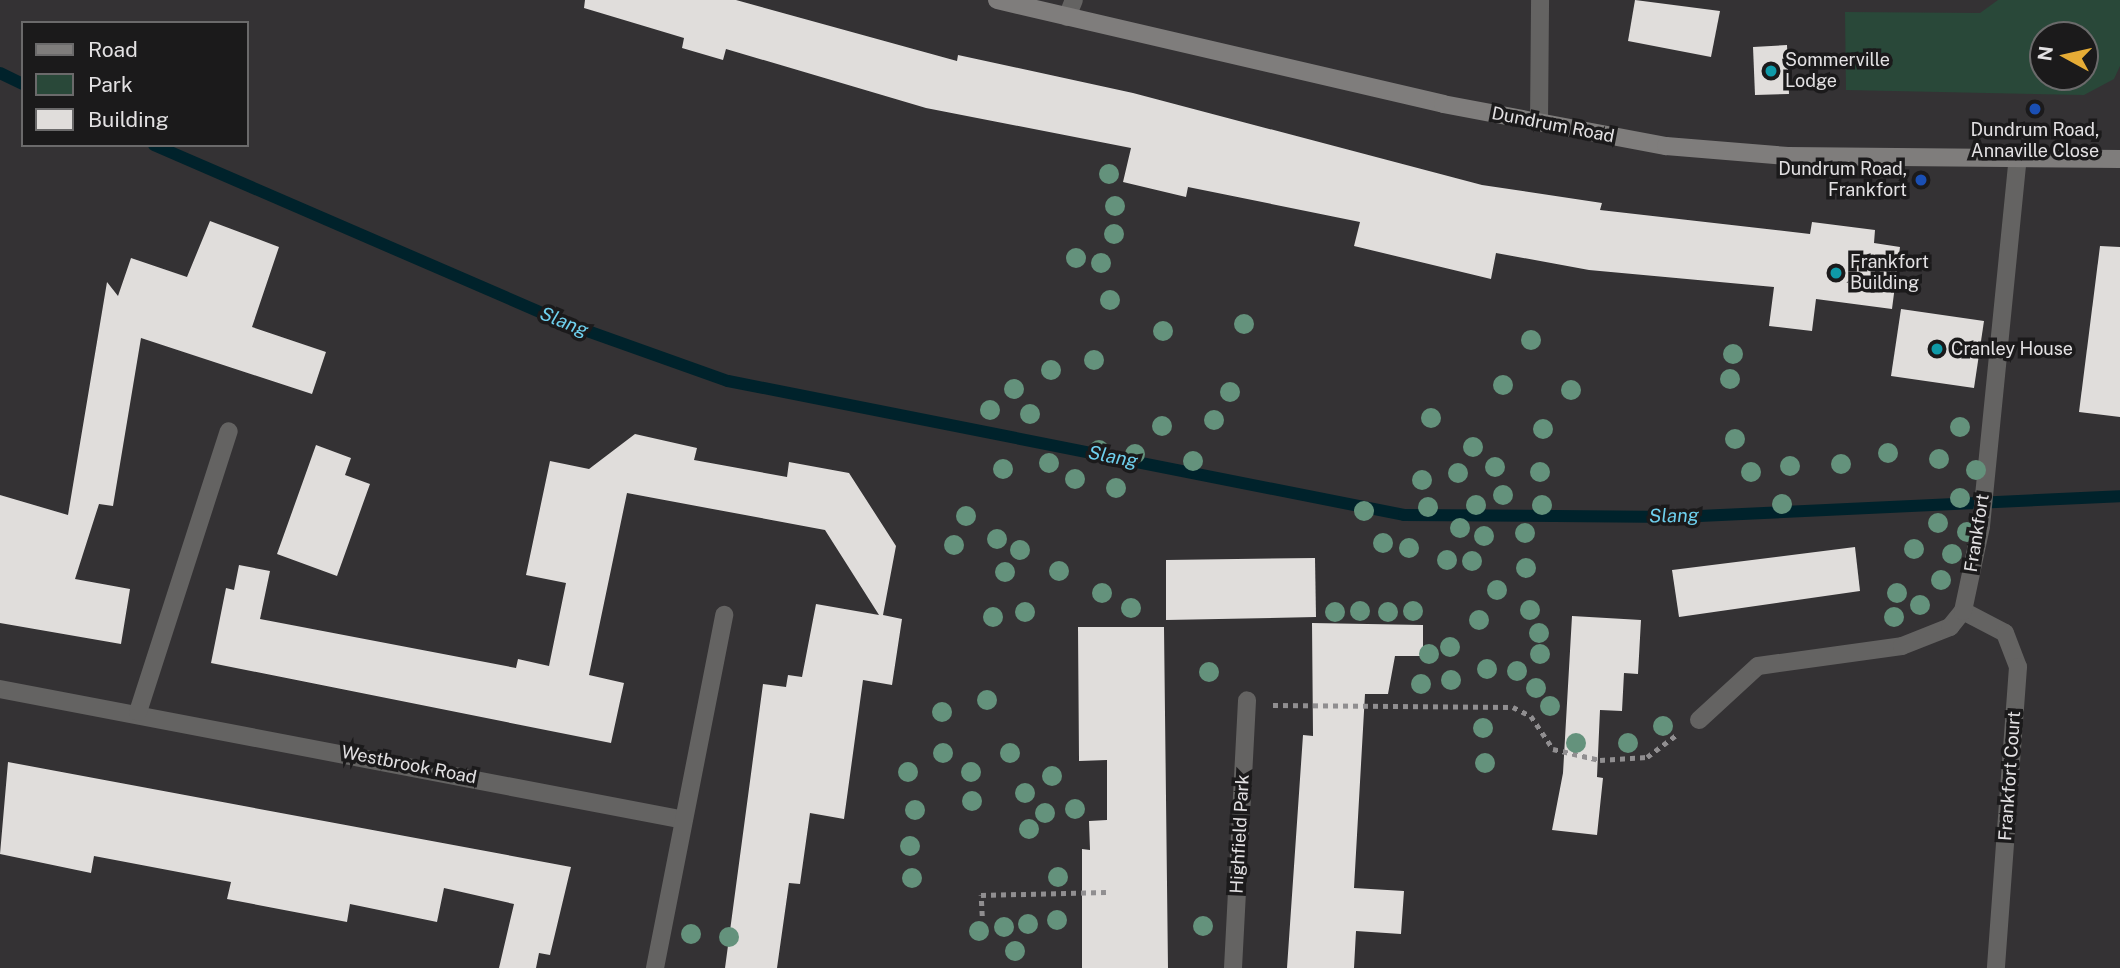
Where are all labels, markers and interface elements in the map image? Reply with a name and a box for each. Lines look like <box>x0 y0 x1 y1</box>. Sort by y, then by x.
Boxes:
legend <box>21 21 248 147</box>
north arrow <box>2029 21 2099 91</box>
text: Road <box>88 37 138 62</box>
text: N <box>2033 44 2057 62</box>
place label: Sommerville Lodge <box>1785 50 1890 92</box>
marker: Sommerville Lodge <box>1763 63 1779 79</box>
text: Park <box>88 72 133 97</box>
marker: Dundrum Road, Annaville Close <box>2027 101 2043 117</box>
street label: Dundrum Road <box>1490 103 1616 147</box>
text: Building <box>88 107 169 132</box>
place label: Dundrum Road, Annaville Close <box>1971 120 2099 162</box>
place label: Dundrum Road, Frankfort <box>1778 159 1907 202</box>
marker: Dundrum Road, Frankfort <box>1913 172 1929 188</box>
place label: Frankfort Building <box>1850 252 1929 294</box>
marker: Frankfort Building <box>1828 265 1844 281</box>
water label: Slang <box>537 302 591 342</box>
place label: Cranley House <box>1951 338 2073 360</box>
marker: Cranley House <box>1929 341 1945 357</box>
water label: Slang <box>1086 441 1140 473</box>
street label: Frankfort <box>1960 492 1994 574</box>
water label: Slang <box>1649 504 1699 528</box>
street label: Frankfort Court <box>1995 710 2025 842</box>
street label: Westbrook Road <box>339 741 479 789</box>
street label: Highfield Park <box>1226 774 1254 894</box>

